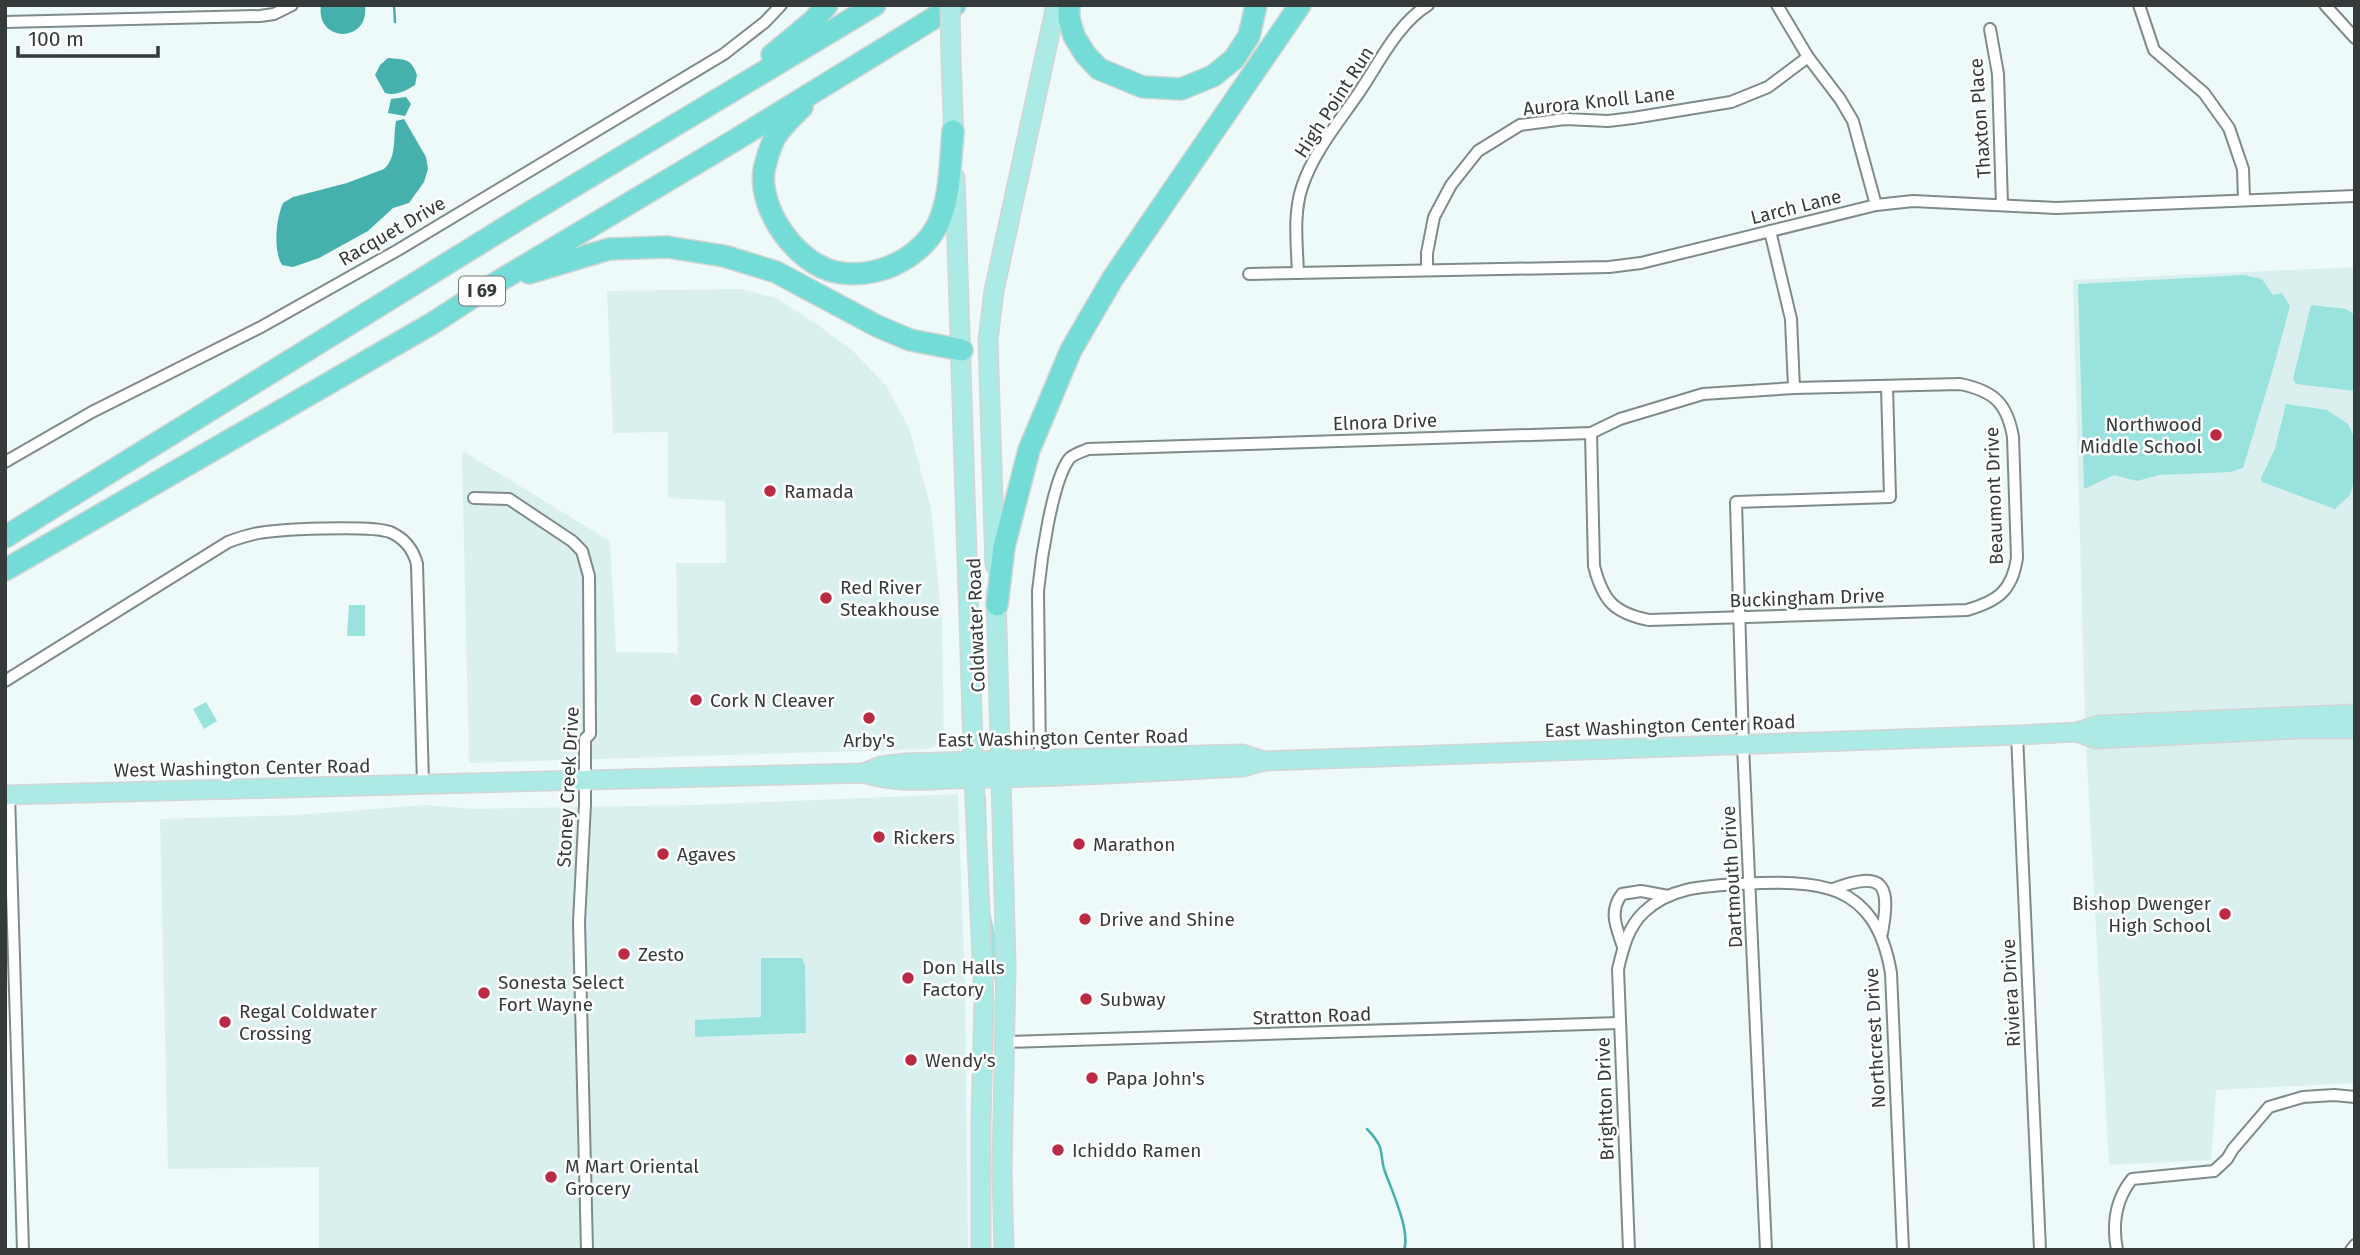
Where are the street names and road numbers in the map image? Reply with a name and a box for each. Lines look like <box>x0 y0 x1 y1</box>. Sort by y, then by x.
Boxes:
street label: High Point Run <box>1290 42 1378 162</box>
street label: Thaxton Place <box>1964 57 1996 179</box>
street label: Aurora Knoll Lane <box>1522 82 1676 120</box>
street label: Larch Lane <box>1748 185 1844 229</box>
street label: Racquet Drive <box>334 191 450 271</box>
road number: I 69 <box>459 276 505 306</box>
street label: Elnora Drive <box>1332 409 1438 435</box>
street label: Beaumont Drive <box>1980 427 2008 565</box>
street label: Coldwater Road <box>962 557 990 693</box>
street label: Buckingham Drive <box>1729 584 1885 612</box>
street label: Stoney Creek Drive <box>552 706 584 868</box>
street label: East Washington Center Road <box>1544 710 1796 742</box>
street label: East Washington Center Road <box>937 724 1189 752</box>
street label: West Washington Center Road <box>113 754 371 782</box>
street label: Dartmouth Drive <box>1717 805 1747 949</box>
street label: Riviera Drive <box>1997 938 2025 1048</box>
street label: Northcrest Drive <box>1860 967 1890 1109</box>
street label: Stratton Road <box>1252 1002 1372 1030</box>
street label: Brighton Drive <box>1591 1037 1619 1161</box>

